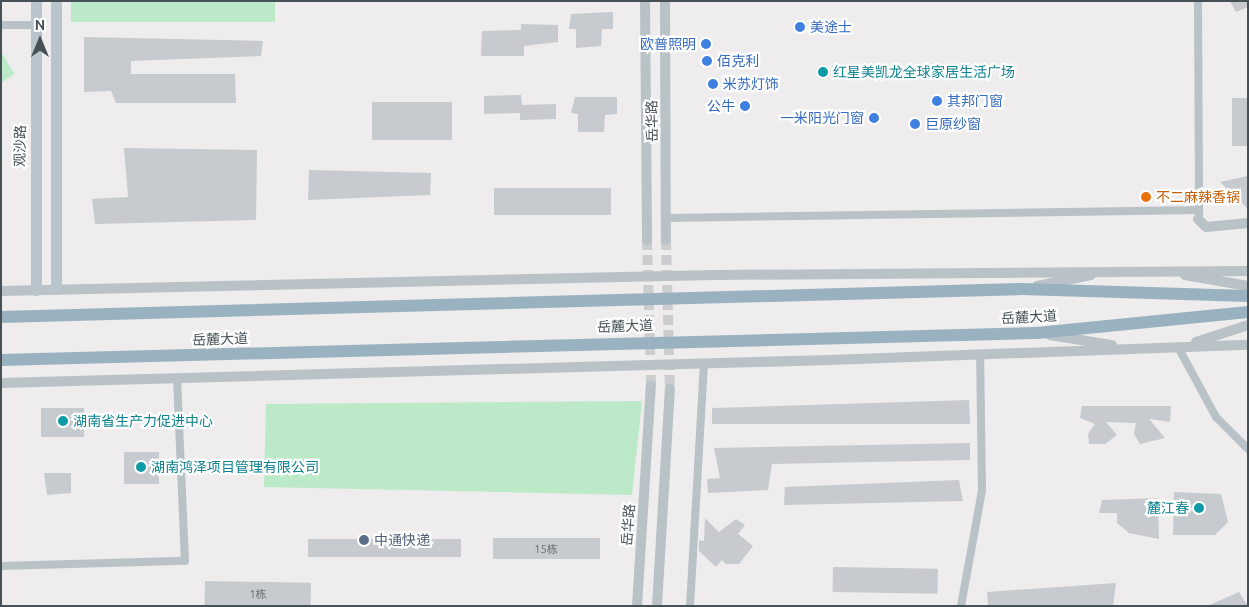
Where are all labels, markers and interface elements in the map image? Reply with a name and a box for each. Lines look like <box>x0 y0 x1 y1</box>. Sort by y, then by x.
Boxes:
north arrow <box>15 15 65 65</box>
text: N <box>35 17 45 33</box>
place label: 美途士 <box>810 19 852 35</box>
marker: 美途士 <box>794 21 806 33</box>
place label: 欧普照明 <box>640 36 696 52</box>
marker: 欧普照明 <box>700 38 712 50</box>
place label: 佰克利 <box>717 53 759 69</box>
marker: 佰克利 <box>701 55 713 67</box>
place label: 红星美凯龙全球家居生活广场 <box>833 64 1015 80</box>
marker: 红星美凯龙全球家居生活广场 <box>817 66 829 78</box>
place label: 米苏灯饰 <box>723 76 779 92</box>
marker: 米苏灯饰 <box>707 78 719 90</box>
place label: 其邦门窗 <box>947 93 1003 109</box>
marker: 其邦门窗 <box>931 95 943 107</box>
place label: 公牛 <box>707 98 735 114</box>
street label: 岳华路 <box>643 100 661 142</box>
marker: 公牛 <box>739 100 751 112</box>
place label: 一米阳光门窗 <box>780 110 864 126</box>
marker: 一米阳光门窗 <box>868 112 880 124</box>
place label: 巨原纱窗 <box>925 116 981 132</box>
marker: 巨原纱窗 <box>909 118 921 130</box>
street label: 观沙路 <box>11 125 29 167</box>
place label: 不二麻辣香锅 <box>1156 189 1240 205</box>
marker: 不二麻辣香锅 <box>1140 191 1152 203</box>
street label: 岳麓大道 <box>1001 307 1057 327</box>
street label: 岳麓大道 <box>597 317 653 335</box>
street label: 岳麓大道 <box>192 330 248 348</box>
place label: 湖南省生产力促进中心 <box>73 413 213 429</box>
marker: 湖南省生产力促进中心 <box>57 415 69 427</box>
place label: 湖南鸿泽项目管理有限公司 <box>151 459 319 475</box>
marker: 湖南鸿泽项目管理有限公司 <box>135 461 147 473</box>
place label: 麓江春 <box>1147 500 1189 516</box>
marker: 麓江春 <box>1193 502 1205 514</box>
street label: 岳华路 <box>618 503 638 547</box>
place label: 中通快递 <box>374 532 430 548</box>
marker: 中通快递 <box>358 534 370 546</box>
house number: 15栋 <box>534 542 558 556</box>
house number: 1栋 <box>249 587 267 601</box>

